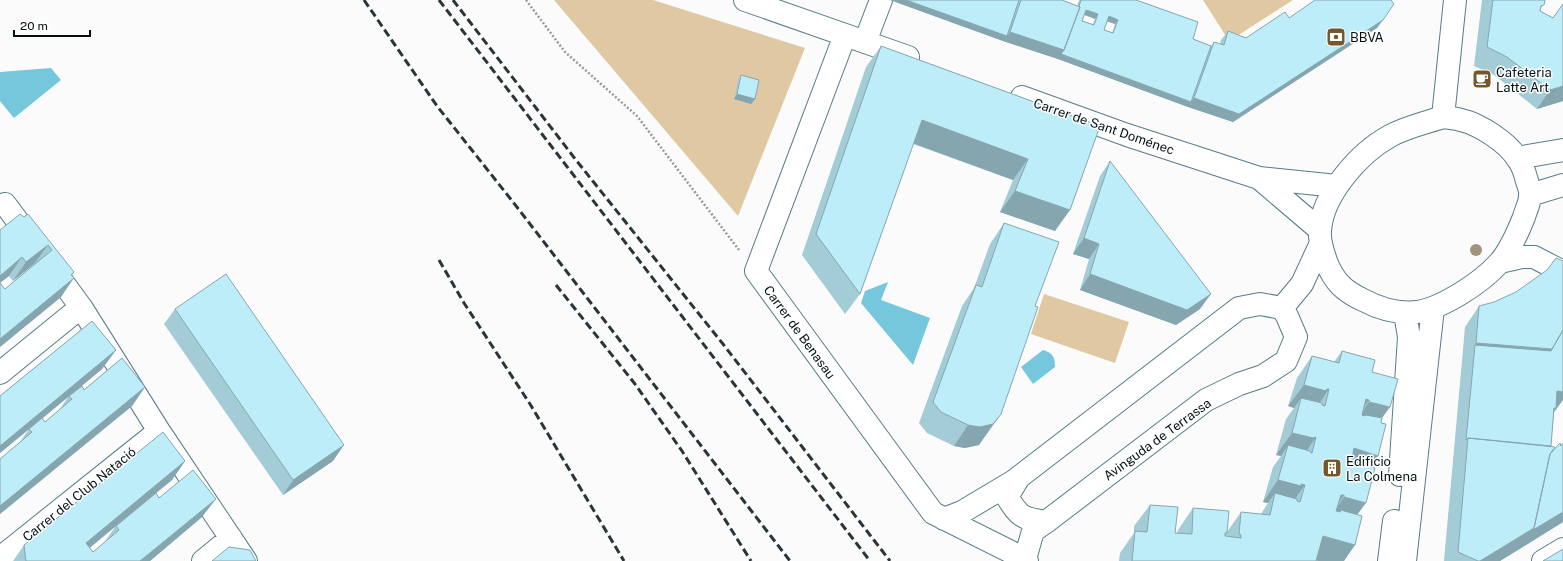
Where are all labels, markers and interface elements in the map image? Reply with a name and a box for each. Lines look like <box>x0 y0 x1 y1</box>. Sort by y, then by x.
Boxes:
scale bar <box>14 12 90 38</box>
text: 20 m <box>20 19 48 33</box>
bank icon: BBVA <box>1325 26 1347 48</box>
place label: BBVA <box>1350 30 1384 45</box>
place label: Cafeteria Latte Art <box>1496 65 1552 95</box>
cafe icon: Cafeteria Latte Art <box>1471 68 1493 90</box>
street label: Carrer de Sant Doménec <box>1031 95 1176 158</box>
street label: Carrer de Benasau <box>761 283 839 382</box>
street label: Avinguda de Terrassa <box>1101 395 1214 483</box>
street label: Carrer del Club Natació <box>20 444 139 545</box>
place label: Edificio La Colmena <box>1346 454 1417 484</box>
building icon: Edificio La Colmena <box>1321 457 1343 479</box>

